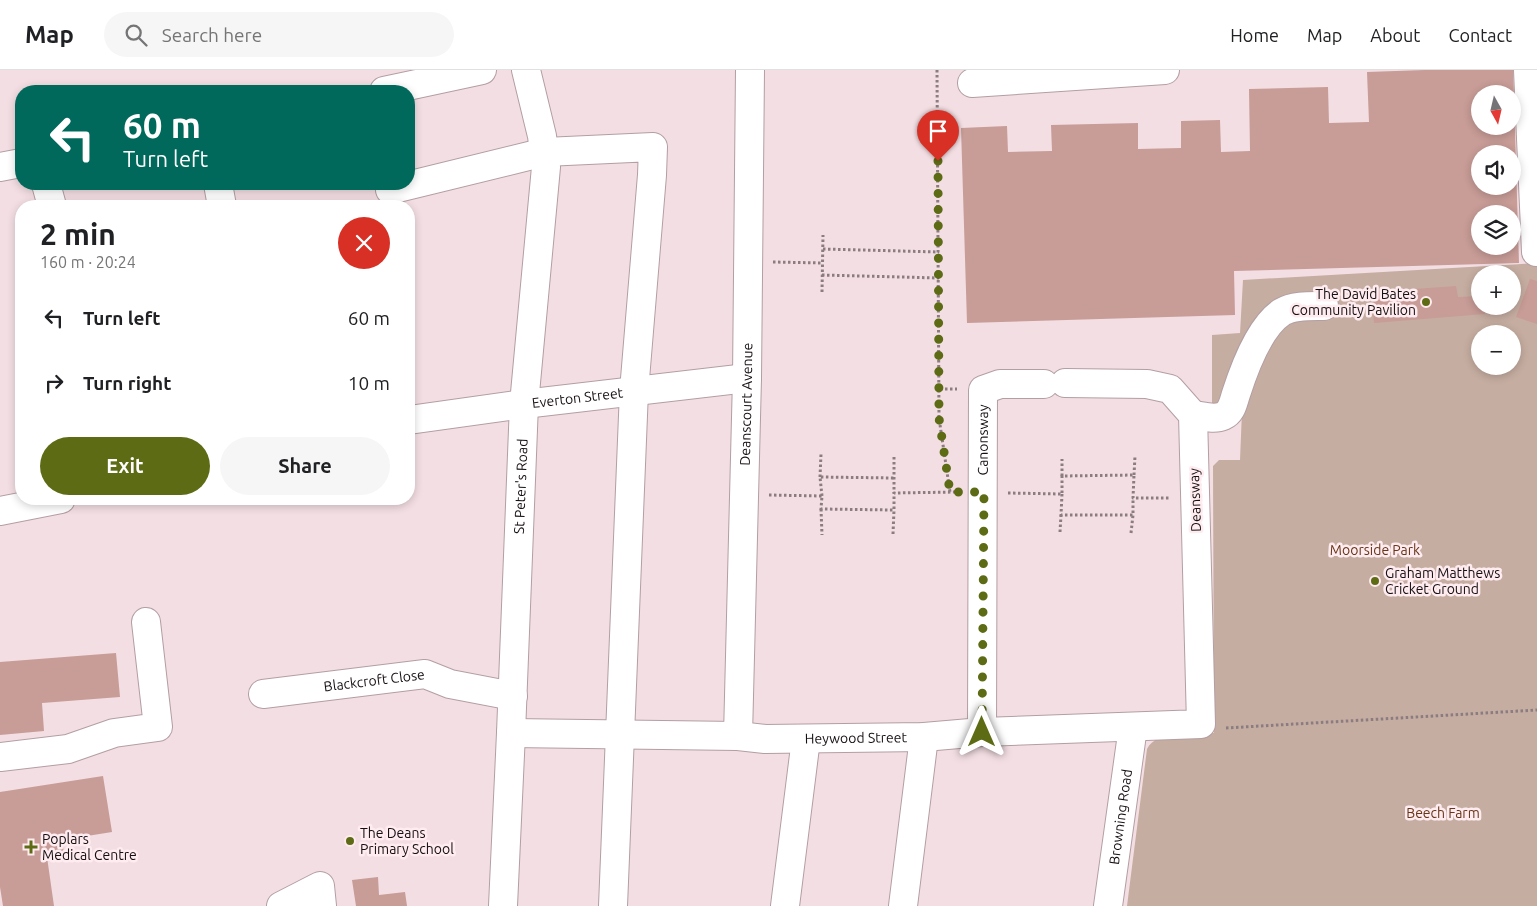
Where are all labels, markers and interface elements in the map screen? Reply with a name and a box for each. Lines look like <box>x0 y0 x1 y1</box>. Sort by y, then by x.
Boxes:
search box <box>104 12 454 57</box>
text: Map <box>25 21 74 48</box>
icon: search <box>122 21 150 49</box>
text: Search here <box>162 24 262 46</box>
text: Home <box>1230 25 1279 45</box>
text: Map <box>1307 25 1342 45</box>
text: About <box>1370 25 1420 45</box>
text: Contact <box>1448 25 1512 45</box>
north arrow <box>1471 85 1521 135</box>
map controls <box>1471 85 1521 375</box>
icon: left <box>40 105 105 170</box>
text: 60 m <box>123 105 201 145</box>
pin <box>917 110 959 161</box>
icon: arrive <box>924 117 952 145</box>
button: sound <box>1471 145 1521 195</box>
text: Turn left <box>123 146 208 171</box>
button: layers <box>1471 205 1521 255</box>
text: 2 min <box>40 217 116 251</box>
button: close <box>338 217 390 269</box>
text: 160 m · 20:24 <box>40 253 136 271</box>
button: + <box>1471 265 1521 315</box>
place label: The David Bates Community Pavilion <box>1291 286 1416 318</box>
marker: The David Bates Community Pavilion <box>1420 296 1432 308</box>
icon: left <box>40 304 68 332</box>
text: Turn left <box>83 307 161 329</box>
text: 60 m <box>348 307 390 329</box>
button: − <box>1471 325 1521 375</box>
street label: Deanscourt Avenue <box>737 343 755 466</box>
icon: right <box>40 369 68 397</box>
text: Turn right <box>83 372 171 394</box>
text: 10 m <box>348 372 390 394</box>
street label: Everton Street <box>531 384 624 411</box>
street label: Canonsway <box>975 404 991 475</box>
button: Exit <box>40 437 210 495</box>
button: Share <box>220 437 390 495</box>
street label: St Peter's Road <box>511 438 531 534</box>
street label: Deansway <box>1186 468 1204 532</box>
park label: Moorside Park <box>1330 542 1420 558</box>
place label: Graham Matthews Cricket Ground <box>1385 565 1500 597</box>
marker: Graham Matthews Cricket Ground <box>1369 575 1381 587</box>
street label: Blackcroft Close <box>323 666 426 694</box>
position arrow <box>955 705 1007 757</box>
street label: Heywood Street <box>805 729 908 747</box>
street label: Browning Road <box>1106 768 1135 866</box>
park label: Beech Farm <box>1406 805 1480 821</box>
place label: The Deans Primary School <box>360 825 454 857</box>
place label: Poplars Medical Centre <box>42 831 137 863</box>
marker: The Deans Primary School <box>344 835 356 847</box>
marker: Poplars Medical Centre <box>24 840 38 854</box>

